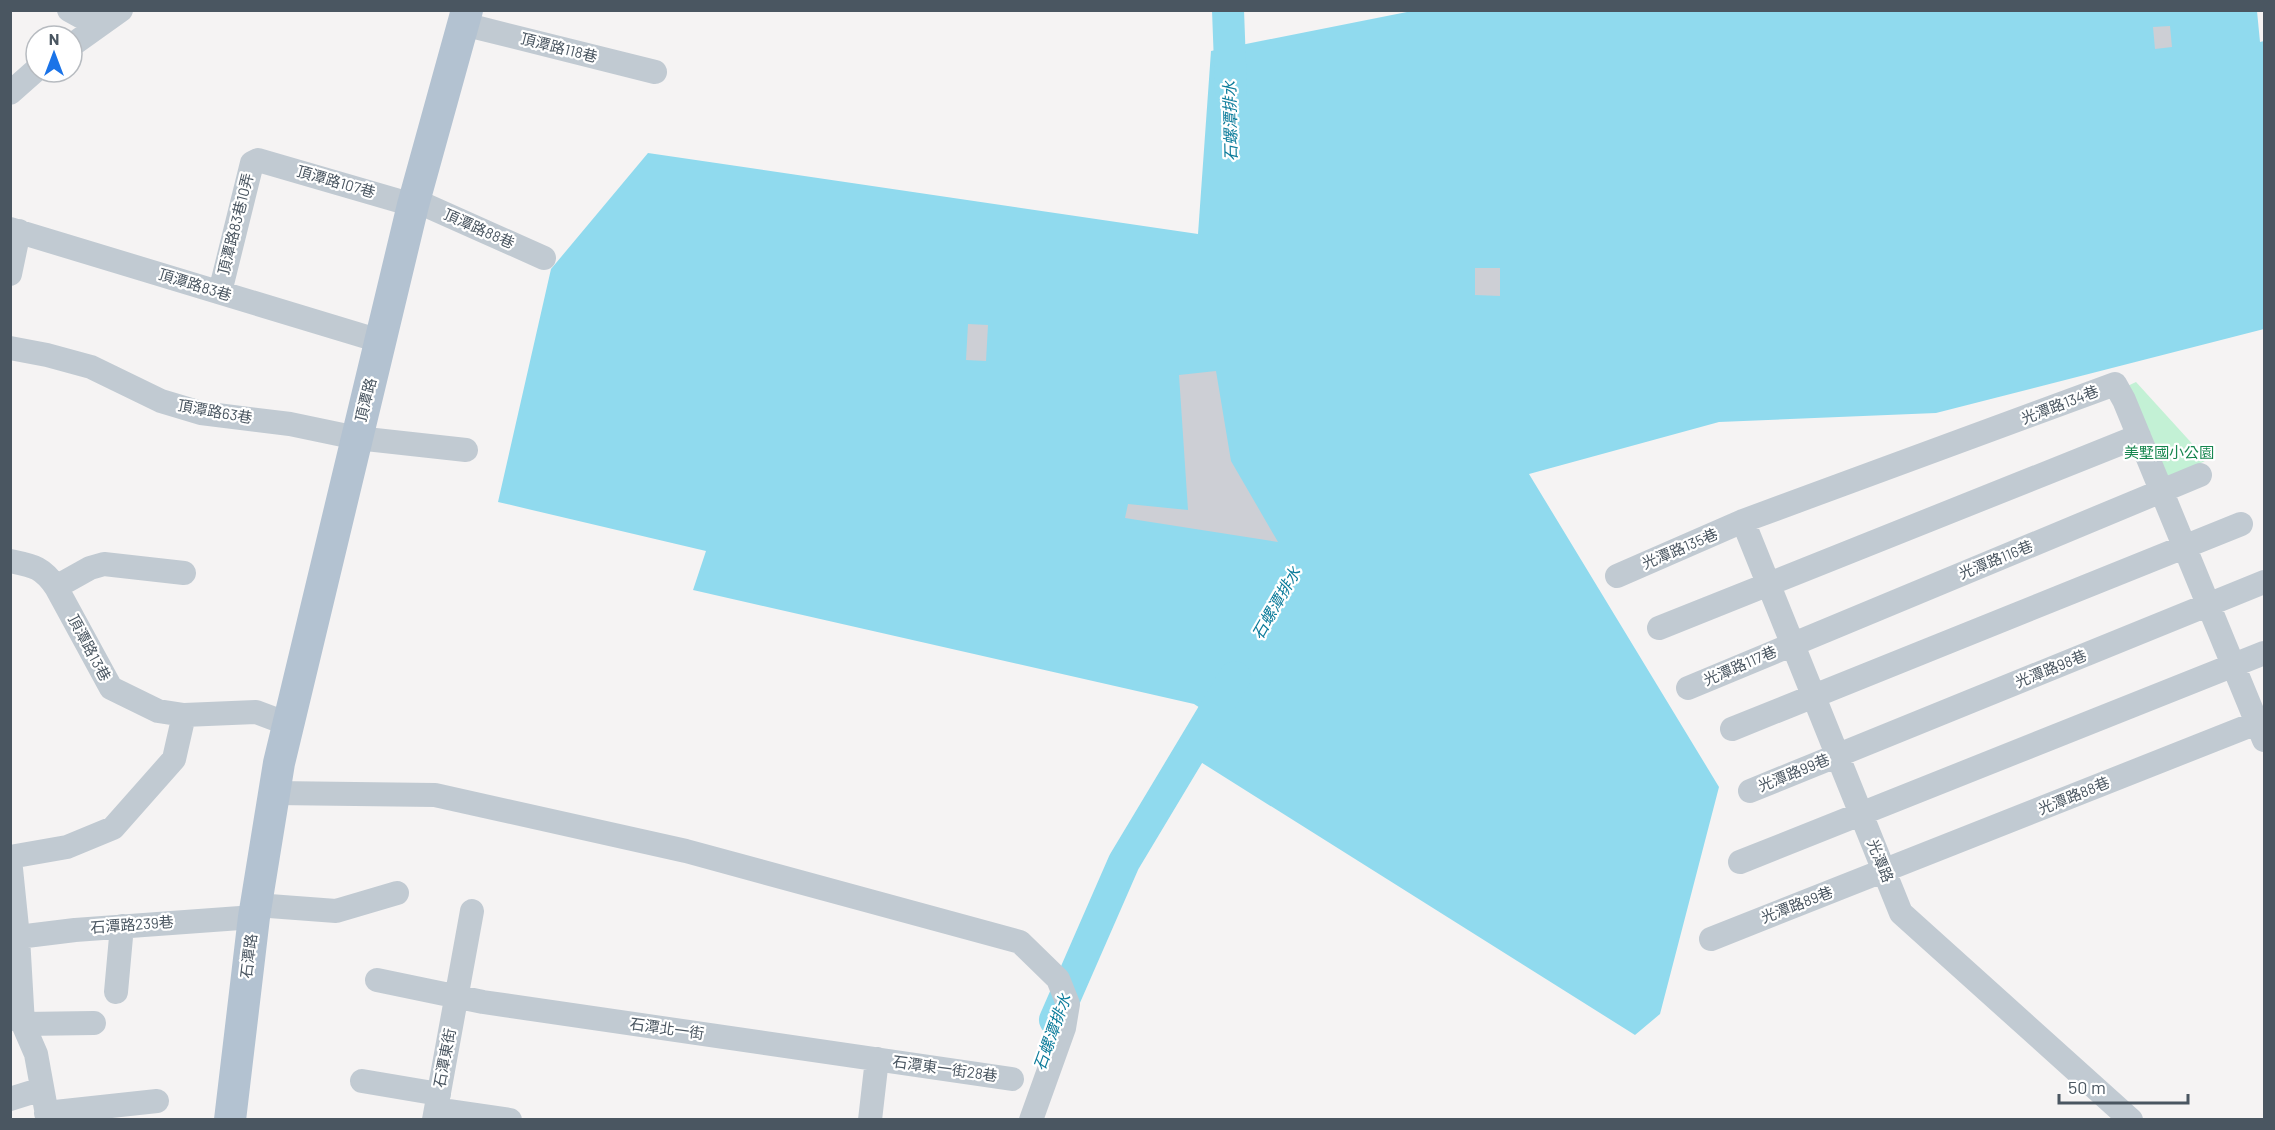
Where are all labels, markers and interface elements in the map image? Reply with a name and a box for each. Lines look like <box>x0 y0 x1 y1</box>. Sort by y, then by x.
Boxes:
north arrow <box>24 24 84 84</box>
text: N <box>49 29 59 48</box>
street label: 頂潭路118巷 <box>519 29 599 65</box>
water label: 石螺潭排水 <box>1219 80 1240 161</box>
street label: 頂潭路107巷 <box>295 161 378 201</box>
street label: 頂潭路83巷10弄 <box>214 171 256 277</box>
street label: 頂潭路88巷 <box>441 204 518 252</box>
street label: 頂潭路83巷 <box>157 264 234 304</box>
street label: 頂潭路 <box>351 376 379 424</box>
street label: 光潭路134巷 <box>2018 381 2101 427</box>
street label: 頂潭路63巷 <box>176 396 254 426</box>
park label: 美墅國小公園 <box>2124 443 2214 461</box>
street label: 光潭路135巷 <box>1639 524 1720 572</box>
street label: 光潭路116巷 <box>1956 536 2035 582</box>
water label: 石螺潭排水 <box>1247 562 1304 642</box>
street label: 頂潭路13巷 <box>65 611 115 684</box>
street label: 光潭路117巷 <box>1700 642 1779 689</box>
street label: 光潭路98巷 <box>2012 646 2089 691</box>
street label: 光潭路99巷 <box>1755 750 1832 795</box>
street label: 光潭路88巷 <box>2035 773 2112 818</box>
street label: 光潭路 <box>1864 836 1898 885</box>
street label: 光潭路89巷 <box>1758 882 1835 926</box>
street label: 石潭路239巷 <box>90 912 174 936</box>
street label: 石潭路 <box>236 932 260 979</box>
water label: 石螺潭排水 <box>1029 990 1074 1073</box>
street label: 石潭北一街 <box>629 1014 706 1042</box>
street label: 石潭東街 <box>429 1027 459 1089</box>
street label: 石潭東一街28巷 <box>891 1052 999 1084</box>
scale bar <box>2059 1067 2188 1105</box>
text: 50 m <box>2068 1076 2106 1098</box>

